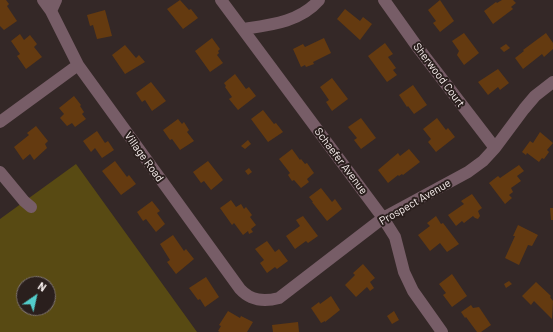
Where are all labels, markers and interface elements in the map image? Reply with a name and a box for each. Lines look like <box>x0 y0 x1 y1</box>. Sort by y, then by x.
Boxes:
street label: Sherwood Court <box>411 40 467 110</box>
street label: Schaefer Avenue <box>312 125 370 197</box>
street label: Village Road <box>122 130 166 184</box>
street label: Prospect Avenue <box>377 176 453 228</box>
north arrow <box>16 276 56 316</box>
text: N <box>36 279 49 294</box>

